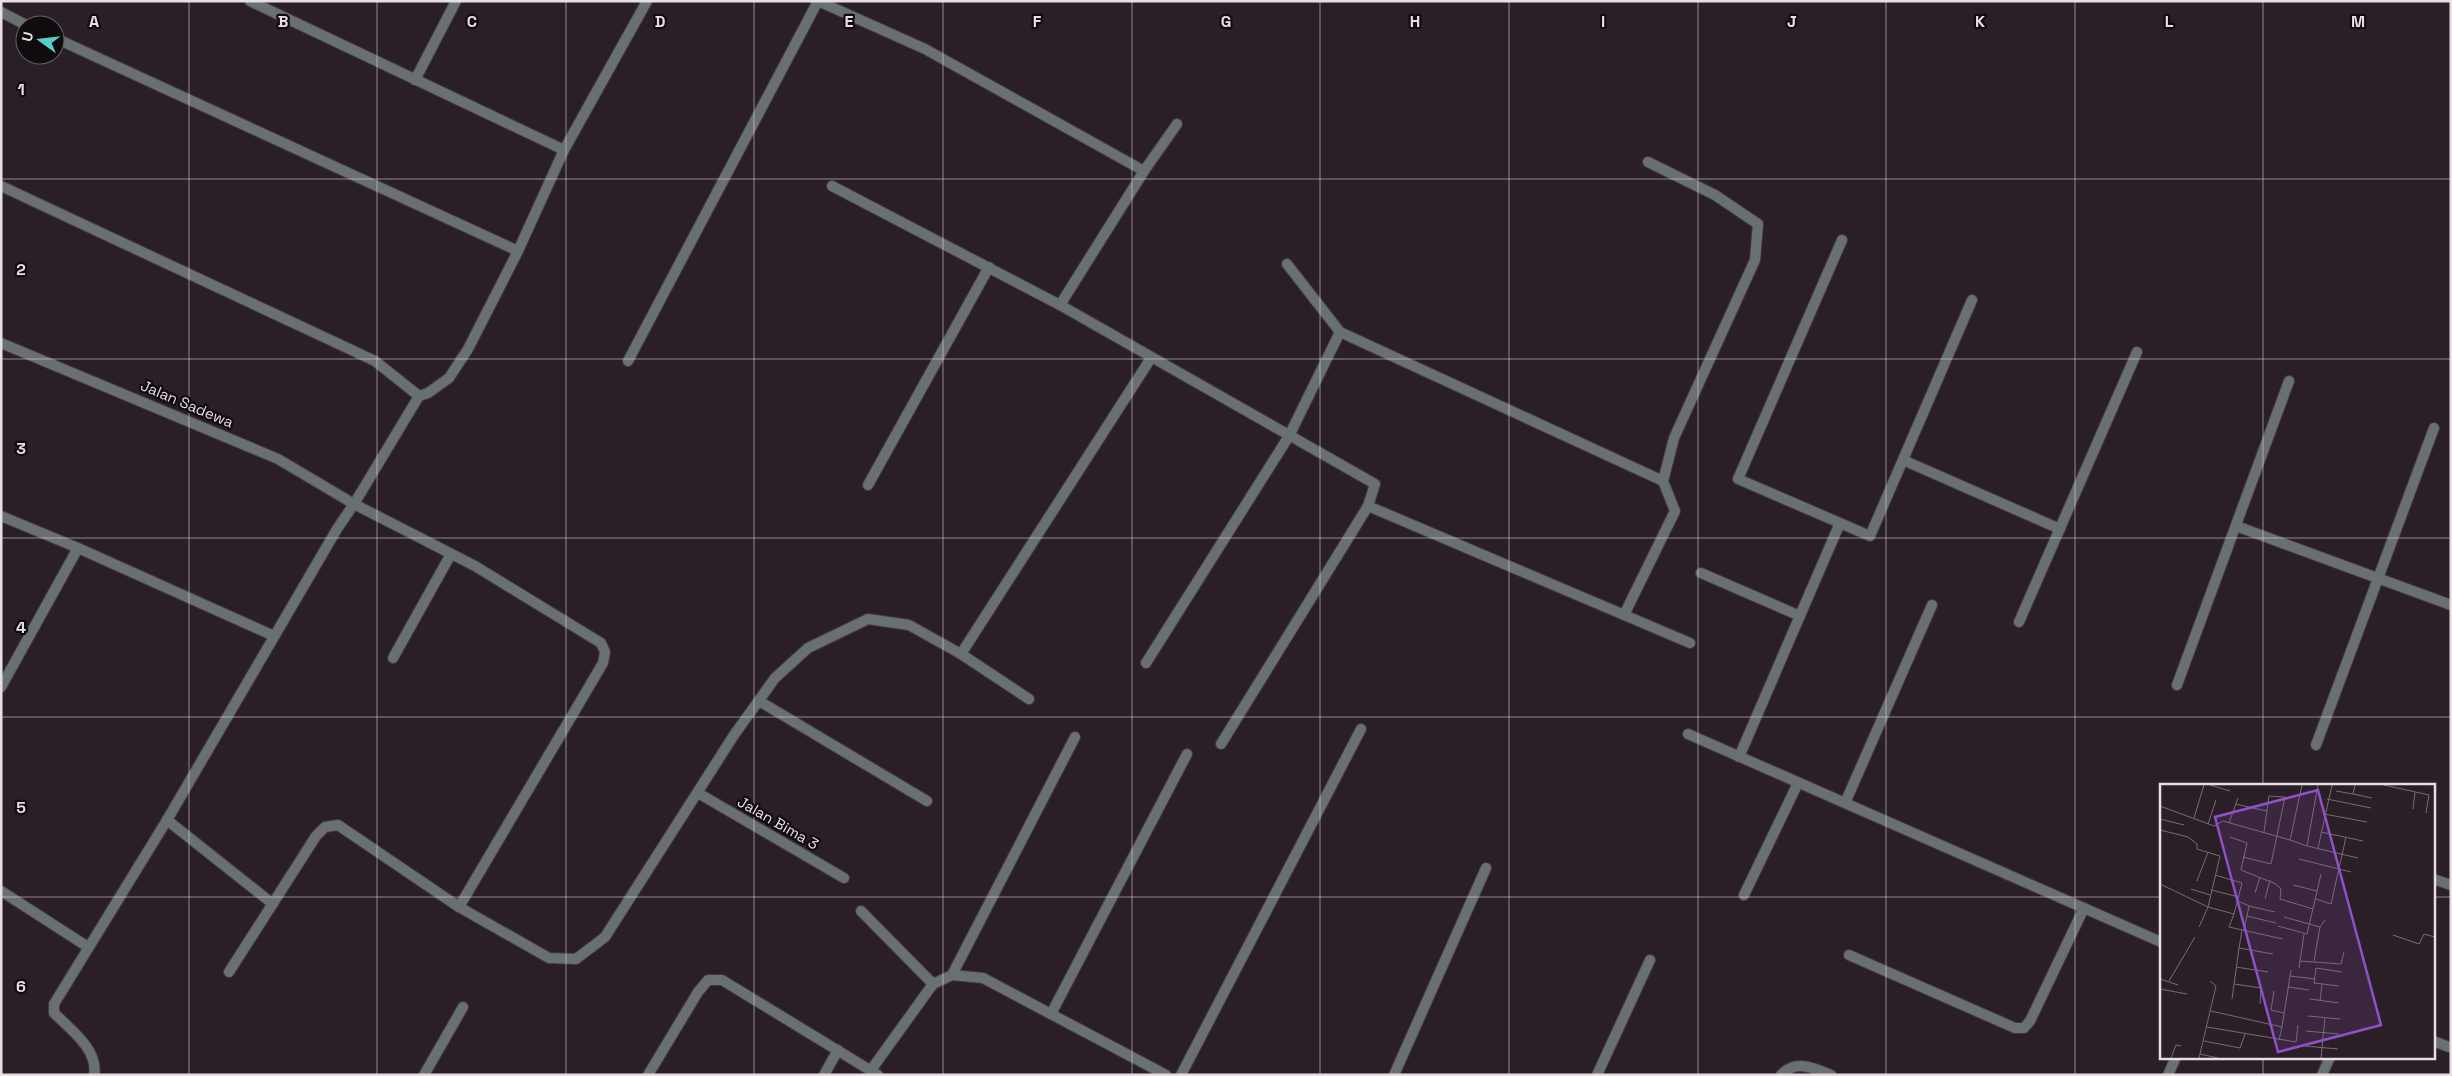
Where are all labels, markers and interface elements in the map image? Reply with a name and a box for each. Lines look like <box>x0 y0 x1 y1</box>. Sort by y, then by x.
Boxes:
text: A <box>89 11 99 32</box>
text: B <box>278 11 288 32</box>
text: C <box>467 11 477 32</box>
text: D <box>655 11 665 32</box>
text: E <box>845 11 854 32</box>
text: F <box>1033 11 1042 32</box>
text: G <box>1221 11 1231 32</box>
text: H <box>1410 11 1420 32</box>
text: I <box>1601 11 1605 32</box>
text: J <box>1787 11 1797 32</box>
text: K <box>1975 11 1985 32</box>
text: L <box>2165 11 2174 32</box>
text: M <box>2351 11 2365 32</box>
north arrow <box>15 15 65 65</box>
text: U <box>18 30 37 44</box>
text: 1 <box>17 79 25 100</box>
text: 2 <box>16 259 26 280</box>
street label: Jalan Sadewa <box>138 375 237 432</box>
text: 3 <box>16 438 26 459</box>
text: 4 <box>16 617 26 638</box>
inset map <box>2160 784 2434 1058</box>
street label: Jalan Bima 3 <box>734 792 822 853</box>
text: 5 <box>16 797 26 818</box>
text: 6 <box>16 976 26 997</box>

